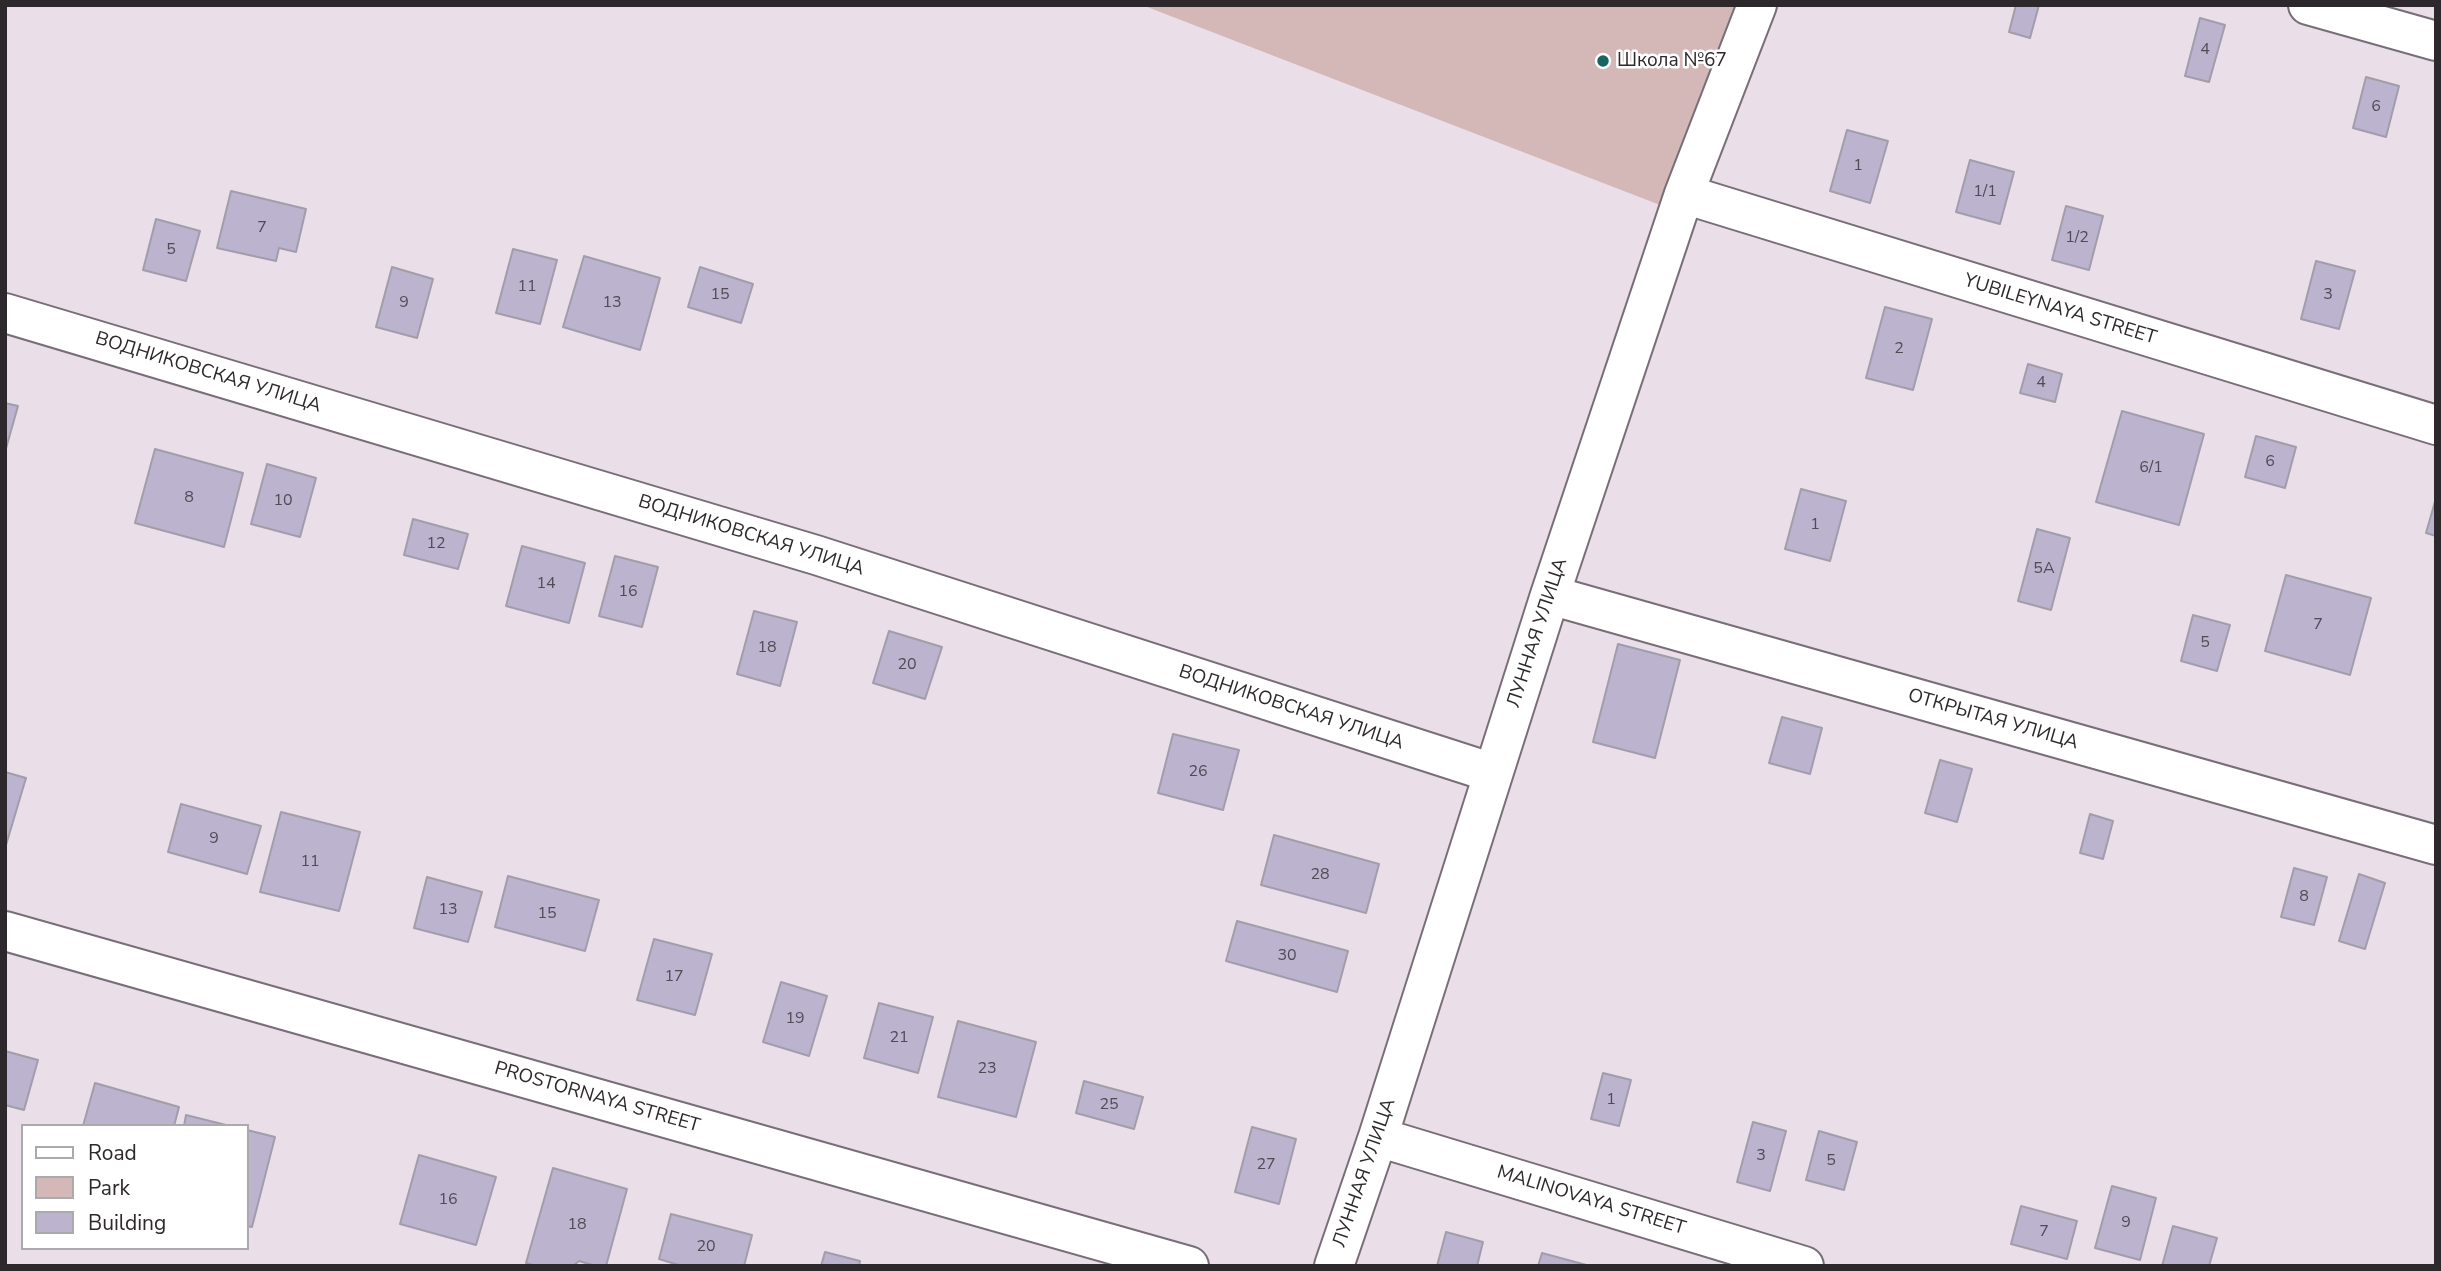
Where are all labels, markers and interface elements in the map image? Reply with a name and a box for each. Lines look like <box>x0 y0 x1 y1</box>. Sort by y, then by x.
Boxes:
house number: 4 <box>2200 40 2210 60</box>
place label: Школа №67 <box>1617 50 1727 72</box>
marker: Школа №67 <box>1595 53 1611 69</box>
house number: 6 <box>2371 97 2381 117</box>
house number: 1 <box>1853 156 1863 176</box>
house number: 1/1 <box>1973 182 1997 202</box>
house number: 7 <box>257 218 267 238</box>
house number: 1/2 <box>2065 228 2089 248</box>
house number: 5 <box>166 240 176 260</box>
street label: YUBILEYNAYA STREET <box>1961 270 2159 350</box>
house number: 11 <box>517 277 537 297</box>
house number: 15 <box>710 285 730 305</box>
house number: 3 <box>2323 285 2333 305</box>
house number: 9 <box>399 293 409 313</box>
house number: 13 <box>602 293 622 313</box>
street label: ВОДНИКОВСКАЯ УЛИЦА <box>92 328 324 418</box>
house number: 2 <box>1894 339 1904 359</box>
house number: 4 <box>2036 373 2046 393</box>
house number: 6 <box>2265 452 2275 472</box>
house number: 6/1 <box>2139 458 2163 478</box>
house number: 8 <box>184 488 194 508</box>
house number: 10 <box>273 491 293 511</box>
street label: ВОДНИКОВСКАЯ УЛИЦА <box>635 491 867 581</box>
house number: 1 <box>1810 515 1820 535</box>
house number: 12 <box>426 534 446 554</box>
street label: ЛУННАЯ УЛИЦА <box>1503 555 1573 711</box>
house number: 5А <box>2033 559 2055 579</box>
house number: 14 <box>536 574 556 594</box>
house number: 16 <box>618 582 638 602</box>
house number: 7 <box>2313 615 2323 635</box>
house number: 5 <box>2200 633 2210 653</box>
house number: 18 <box>757 638 777 658</box>
house number: 20 <box>897 655 917 675</box>
street label: ВОДНИКОВСКАЯ УЛИЦА <box>1176 661 1406 755</box>
street label: ОТКРЫТАЯ УЛИЦА <box>1905 685 2081 755</box>
house number: 26 <box>1188 762 1208 782</box>
house number: 9 <box>209 829 219 849</box>
house number: 11 <box>300 852 320 872</box>
house number: 28 <box>1310 865 1330 885</box>
house number: 8 <box>2299 887 2309 907</box>
house number: 13 <box>438 900 458 920</box>
house number: 15 <box>537 904 557 924</box>
house number: 30 <box>1277 946 1297 966</box>
house number: 17 <box>664 967 684 987</box>
house number: 19 <box>785 1009 805 1029</box>
house number: 21 <box>889 1028 909 1048</box>
street label: PROSTORNAYA STREET <box>492 1058 702 1138</box>
house number: 23 <box>977 1059 997 1079</box>
house number: 1 <box>1606 1090 1616 1110</box>
house number: 25 <box>1099 1095 1119 1115</box>
street label: ЛУННАЯ УЛИЦА <box>1329 1096 1401 1250</box>
legend <box>21 1124 248 1250</box>
text: Road <box>88 1139 137 1167</box>
house number: 3 <box>1756 1146 1766 1166</box>
house number: 5 <box>1826 1151 1836 1171</box>
house number: 27 <box>1256 1155 1276 1175</box>
street label: MALINOVAYA STREET <box>1494 1161 1688 1241</box>
text: Park <box>88 1174 130 1202</box>
house number: 16 <box>438 1190 458 1210</box>
text: Building <box>88 1209 166 1237</box>
house number: 9 <box>2121 1213 2131 1233</box>
house number: 18 <box>567 1215 587 1235</box>
house number: 7 <box>2039 1222 2049 1242</box>
house number: 20 <box>696 1237 716 1257</box>

